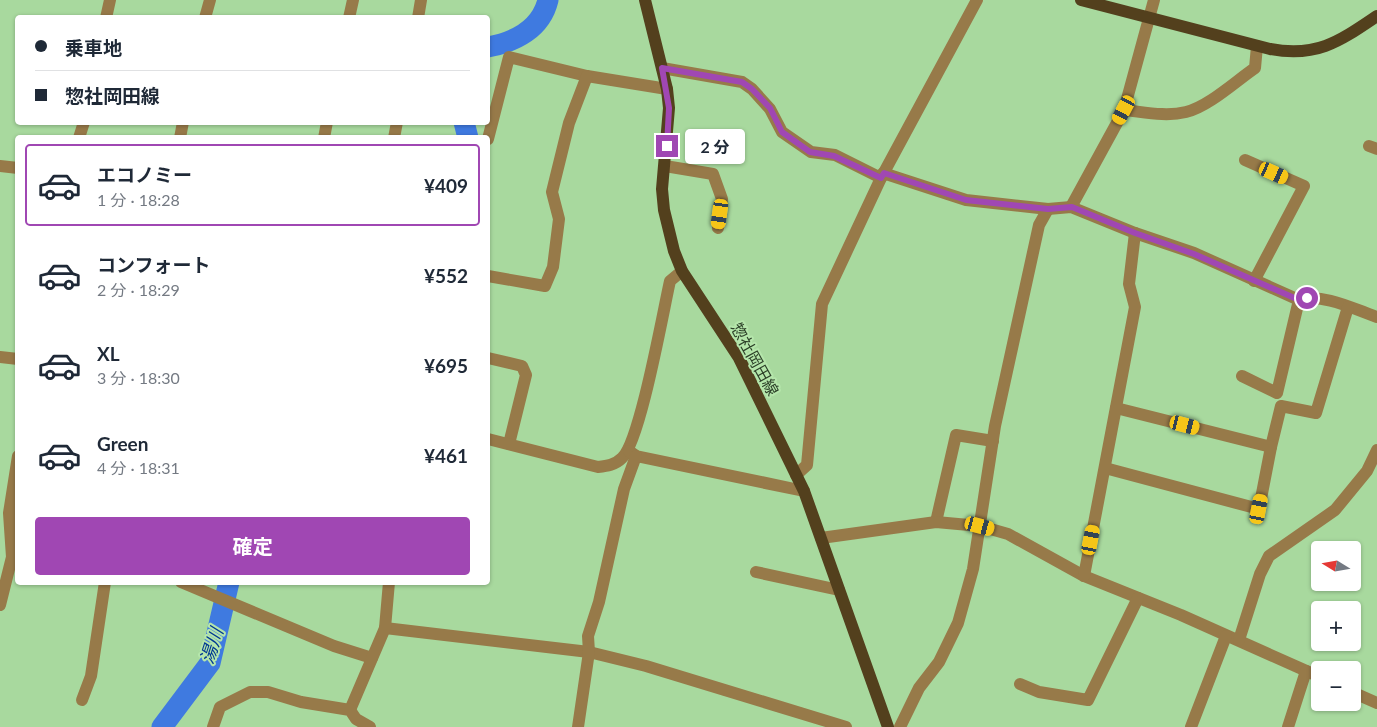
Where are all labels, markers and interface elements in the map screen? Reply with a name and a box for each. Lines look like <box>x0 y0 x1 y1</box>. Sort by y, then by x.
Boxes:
text: 乗車地 <box>65 36 122 59</box>
text: 惣社岡田線 <box>65 84 160 107</box>
car <box>1110 93 1137 127</box>
callout: 2 分 <box>684 128 744 164</box>
route end <box>656 135 678 157</box>
text: 2 分 <box>700 137 730 156</box>
car <box>1257 160 1290 186</box>
icon: car <box>37 163 82 208</box>
text: エコノミー <box>97 163 192 186</box>
text: ¥409 <box>424 174 468 197</box>
text: 1 分 · 18:28 <box>97 190 180 209</box>
car <box>710 198 729 230</box>
icon: car <box>37 253 82 298</box>
text: コンフォート <box>97 253 210 276</box>
text: ¥552 <box>424 264 468 287</box>
text: 2 分 · 18:29 <box>97 280 180 299</box>
route start <box>1296 287 1318 309</box>
street label: 惣社岡田線 <box>728 319 783 398</box>
text: XL <box>97 342 120 365</box>
icon: car <box>37 343 82 388</box>
text: ¥695 <box>424 354 468 377</box>
text: 3 分 · 18:30 <box>97 368 180 387</box>
car <box>1168 414 1201 436</box>
text: Green <box>97 432 148 455</box>
icon: car <box>37 433 82 478</box>
text: ¥461 <box>424 444 468 467</box>
text: 4 分 · 18:31 <box>97 458 180 477</box>
car <box>1248 493 1269 525</box>
car <box>963 515 996 537</box>
button: 確定 <box>35 517 470 575</box>
car <box>1080 524 1101 556</box>
north arrow <box>1311 541 1361 591</box>
map controls <box>1311 541 1361 711</box>
button: + <box>1311 601 1361 651</box>
water label: 湯川 <box>195 623 228 666</box>
button: − <box>1311 661 1361 711</box>

